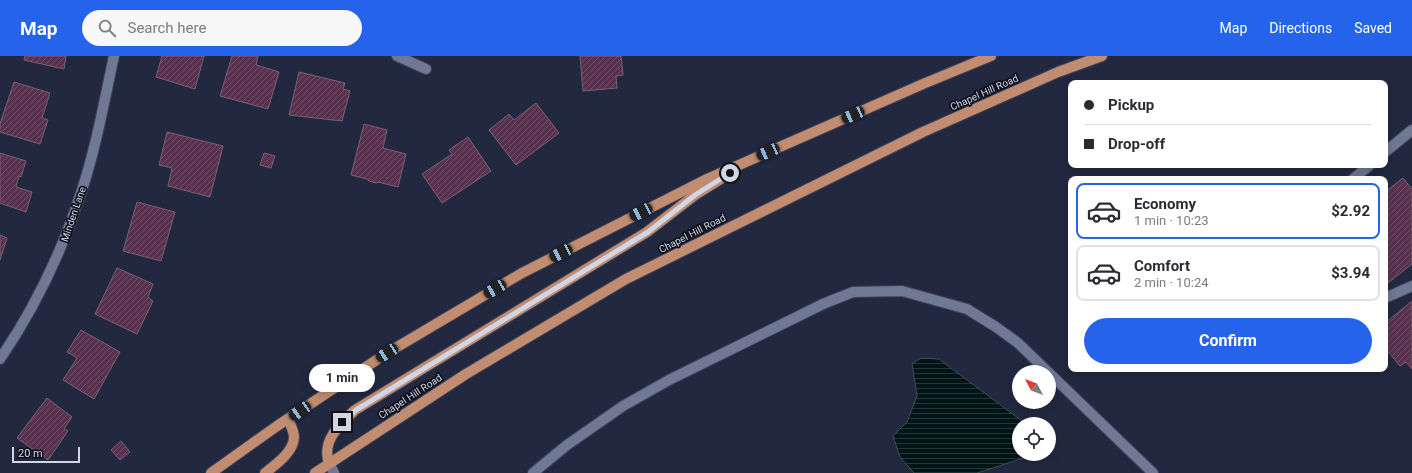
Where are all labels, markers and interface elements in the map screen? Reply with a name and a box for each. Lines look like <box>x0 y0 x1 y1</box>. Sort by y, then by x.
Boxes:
search box <box>82 10 362 46</box>
text: Map <box>20 17 58 40</box>
icon: search <box>96 17 118 39</box>
text: Search here <box>128 19 206 37</box>
text: Map <box>1220 20 1247 36</box>
text: Directions <box>1269 20 1332 36</box>
text: Saved <box>1354 20 1392 36</box>
street label: Chapel Hill Road <box>949 73 1020 112</box>
text: Pickup <box>1108 96 1154 114</box>
car <box>840 105 866 125</box>
text: Drop-off <box>1108 135 1165 153</box>
car <box>755 142 781 162</box>
route start <box>721 164 739 182</box>
street label: Minden Lane <box>59 185 88 243</box>
icon: car <box>1086 193 1122 229</box>
text: Economy <box>1134 195 1196 213</box>
car <box>628 201 654 223</box>
text: $2.92 <box>1331 202 1370 220</box>
street label: Chapel Hill Road <box>657 212 727 255</box>
text: 1 min · 10:23 <box>1134 213 1209 228</box>
car <box>548 242 574 264</box>
icon: car <box>1086 255 1122 291</box>
text: Comfort <box>1134 257 1190 275</box>
text: $3.94 <box>1331 264 1370 282</box>
text: 2 min · 10:24 <box>1134 275 1209 290</box>
car <box>482 278 508 300</box>
button: Confirm <box>1084 318 1372 364</box>
car <box>374 341 400 365</box>
callout: 1 min <box>309 364 375 392</box>
north arrow <box>1012 365 1056 409</box>
map controls <box>1012 365 1056 461</box>
text: 1 min <box>326 370 358 385</box>
street label: Chapel Hill Road <box>377 372 444 421</box>
car <box>287 399 313 423</box>
route end <box>333 413 351 431</box>
button: locate <box>1012 417 1056 461</box>
scale bar <box>12 445 80 464</box>
text: 20 m <box>18 447 43 460</box>

